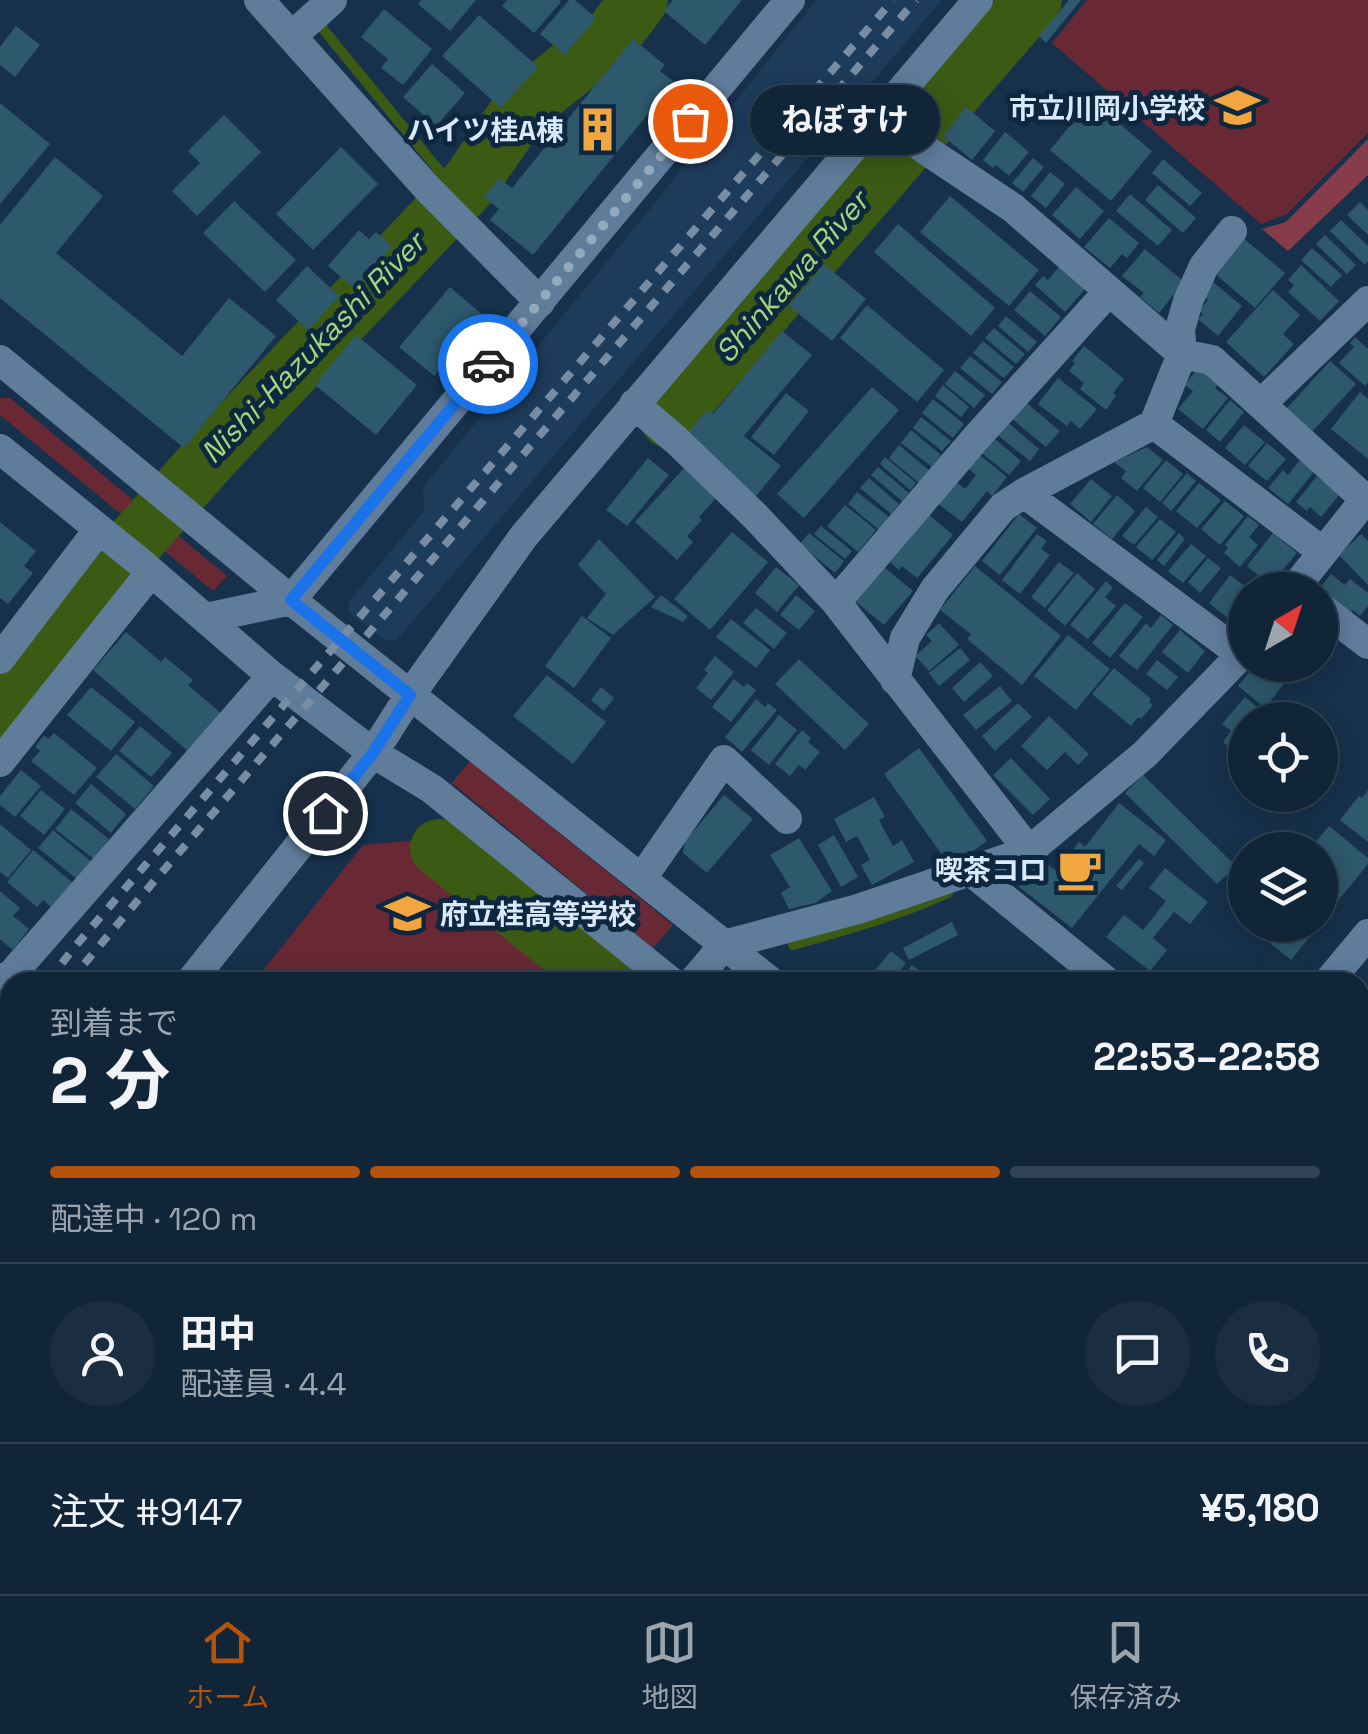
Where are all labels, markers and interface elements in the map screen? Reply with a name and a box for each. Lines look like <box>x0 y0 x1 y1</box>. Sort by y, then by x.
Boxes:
pin <box>648 79 733 164</box>
school or university icon: 市立川岡小学校 <box>1214 84 1262 132</box>
callout: ねぼすけ <box>750 86 940 156</box>
place label: 市立川岡小学校 <box>1009 90 1205 126</box>
icon: bag <box>663 94 718 149</box>
text: ねぼすけ <box>781 100 909 140</box>
building icon: ハイツ桂A棟 <box>573 106 621 154</box>
place label: ハイツ桂A棟 <box>407 112 564 148</box>
water label: Shinkawa River <box>706 181 879 371</box>
water label: Nishi-Hazukashi River <box>192 222 435 471</box>
courier <box>438 314 538 414</box>
icon: car <box>461 337 516 392</box>
north arrow <box>1228 572 1338 682</box>
map controls <box>1228 572 1338 942</box>
button: locate <box>1228 702 1338 812</box>
pin <box>283 771 368 856</box>
icon: home <box>298 786 353 841</box>
button: layers <box>1228 832 1338 942</box>
cafe icon: 喫茶コロ <box>1056 846 1104 894</box>
place label: 喫茶コロ <box>935 852 1047 888</box>
school or university icon: 府立桂高等学校 <box>383 890 431 938</box>
place label: 府立桂高等学校 <box>440 896 636 932</box>
text: 到着まで <box>50 1003 178 1043</box>
text: 22:53–22:58 <box>1093 1033 1320 1081</box>
text: 2 分 <box>50 1039 170 1122</box>
text: 配達中 · 120 m <box>50 1199 257 1239</box>
button: person <box>50 1301 155 1406</box>
button: chat <box>1085 1301 1190 1406</box>
button: phone <box>1215 1301 1320 1406</box>
text: 田中 <box>180 1310 256 1358</box>
text: 配達員 · 4.4 <box>180 1364 347 1404</box>
text: ¥5,180 <box>1200 1484 1320 1532</box>
text: 注文 #9147 <box>50 1488 243 1536</box>
tab: ホーム <box>186 1615 269 1715</box>
tab: 地図 <box>642 1615 698 1715</box>
tab: 保存済み <box>1070 1615 1182 1715</box>

